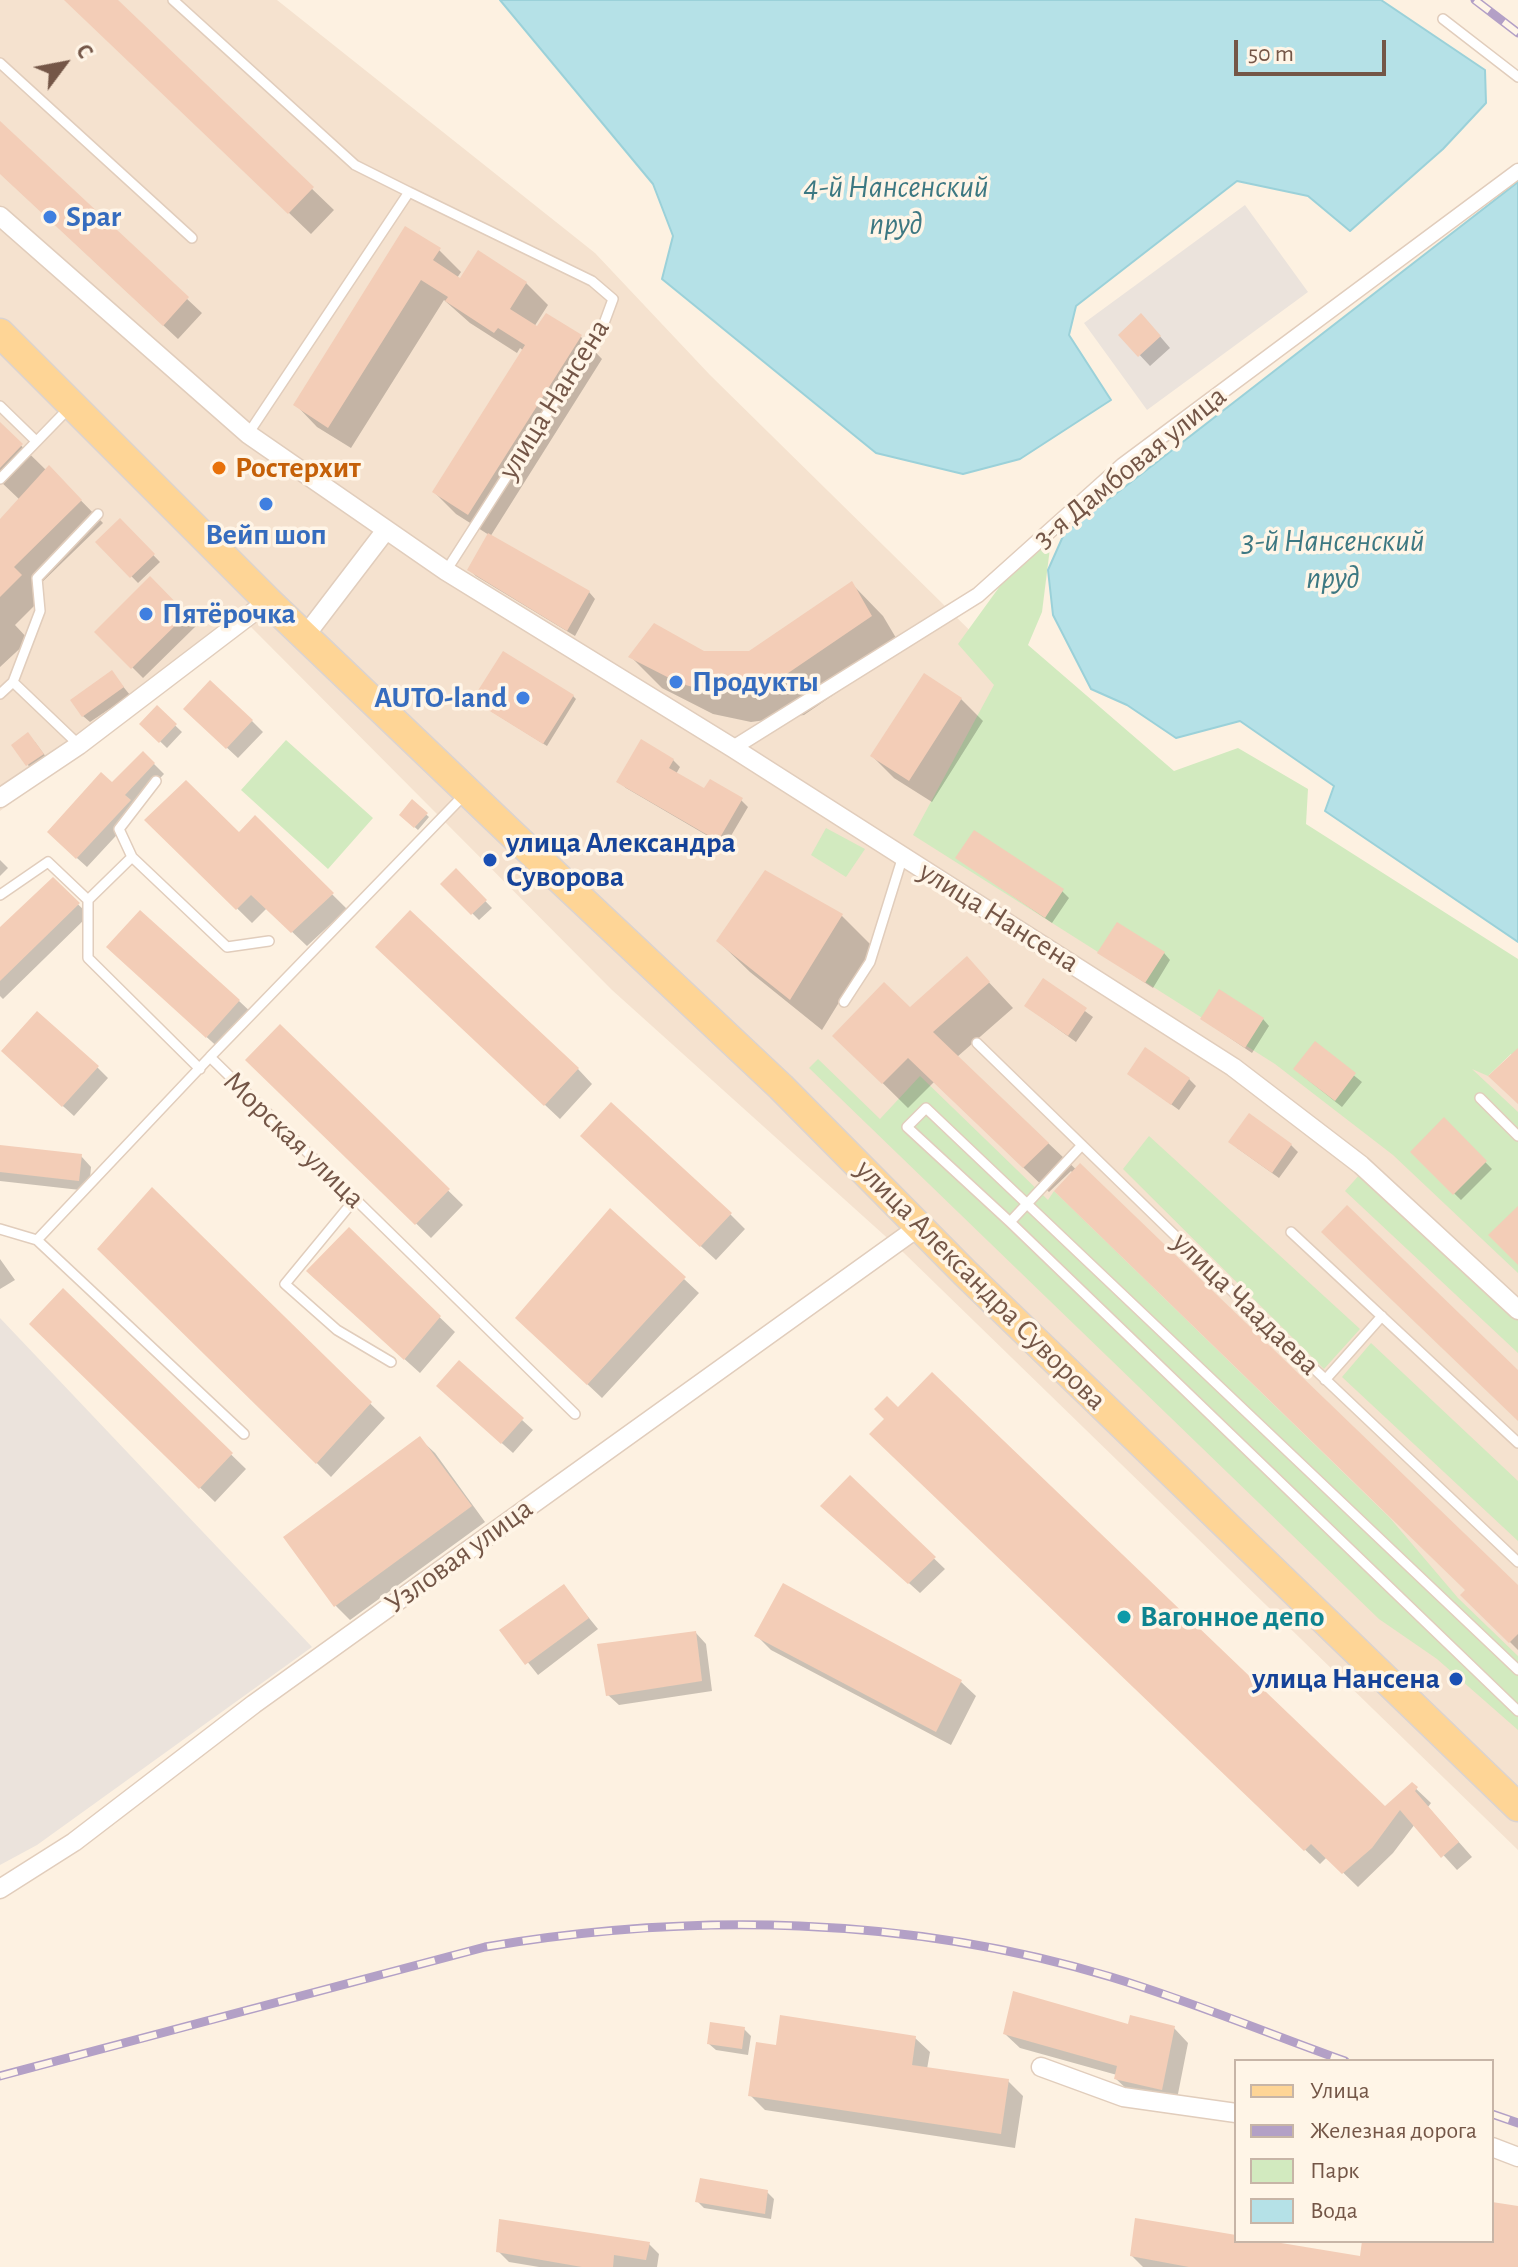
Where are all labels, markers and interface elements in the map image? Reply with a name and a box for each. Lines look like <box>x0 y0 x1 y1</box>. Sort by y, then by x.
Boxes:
north arrow <box>24 24 104 104</box>
scale bar <box>1238 24 1390 74</box>
text: С <box>72 40 97 62</box>
text: 50 m <box>1248 42 1294 66</box>
water label: 4-й Нансенский пруд <box>803 168 989 243</box>
place label: Spar <box>66 199 121 235</box>
marker: Spar <box>41 208 59 226</box>
street label: улица Нансена <box>490 312 618 486</box>
street label: 3-я Дамбовая улица <box>1026 378 1234 556</box>
place label: Ростерхит <box>235 450 361 486</box>
marker: Ростерхит <box>210 459 228 477</box>
marker: Вейп шоп <box>257 495 275 513</box>
place label: Вейп шоп <box>205 517 327 553</box>
water label: 3-й Нансенский пруд <box>1241 522 1425 597</box>
place label: Пятёрочка <box>162 596 296 632</box>
marker: Пятёрочка <box>137 605 155 623</box>
place label: Продукты <box>692 664 819 700</box>
marker: Продукты <box>667 673 685 691</box>
place label: AUTO-land <box>374 680 507 716</box>
marker: AUTO-land <box>514 689 532 707</box>
place label: улица Александра Суворова <box>506 825 736 896</box>
marker: улица Александра Суворова <box>481 851 499 869</box>
street label: улица Нансена <box>912 853 1086 981</box>
street label: Морская улица <box>216 1064 372 1216</box>
street label: улица Александра Суворова <box>848 1152 1114 1418</box>
street label: улица Чаадаева <box>1165 1225 1327 1383</box>
street label: Узловая улица <box>378 1490 540 1622</box>
place label: Вагонное депо <box>1140 1599 1324 1635</box>
marker: Вагонное депо <box>1115 1608 1133 1626</box>
place label: улица Нансена <box>1252 1661 1440 1697</box>
marker: улица Нансена <box>1447 1670 1465 1688</box>
legend <box>1234 2059 1494 2243</box>
text: Улица <box>1310 2079 1370 2103</box>
text: Железная дорога <box>1310 2119 1477 2143</box>
text: Парк <box>1310 2159 1359 2183</box>
text: Вода <box>1310 2199 1358 2223</box>

